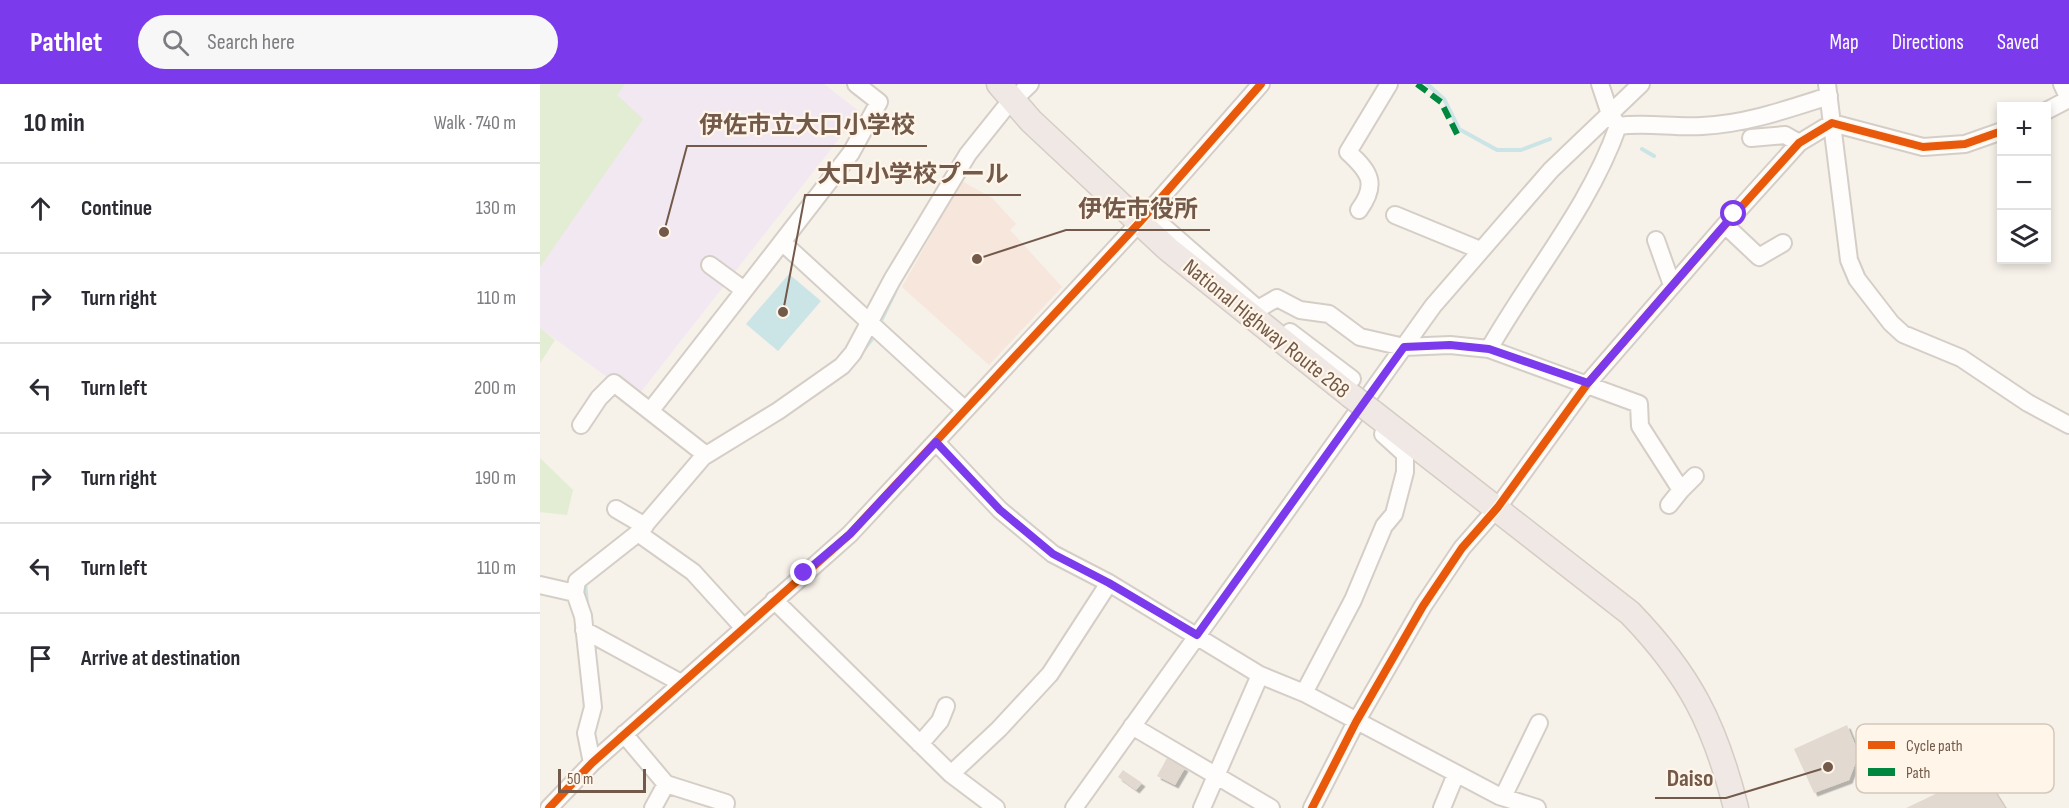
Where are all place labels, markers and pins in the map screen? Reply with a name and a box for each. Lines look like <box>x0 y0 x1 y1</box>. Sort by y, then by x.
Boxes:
callout: 伊佐市立大口小学校 <box>687 104 927 146</box>
callout: 大口小学校プール <box>805 153 1021 195</box>
callout: 伊佐市役所 <box>1066 188 1210 230</box>
callout: Daiso <box>1655 756 1726 798</box>

